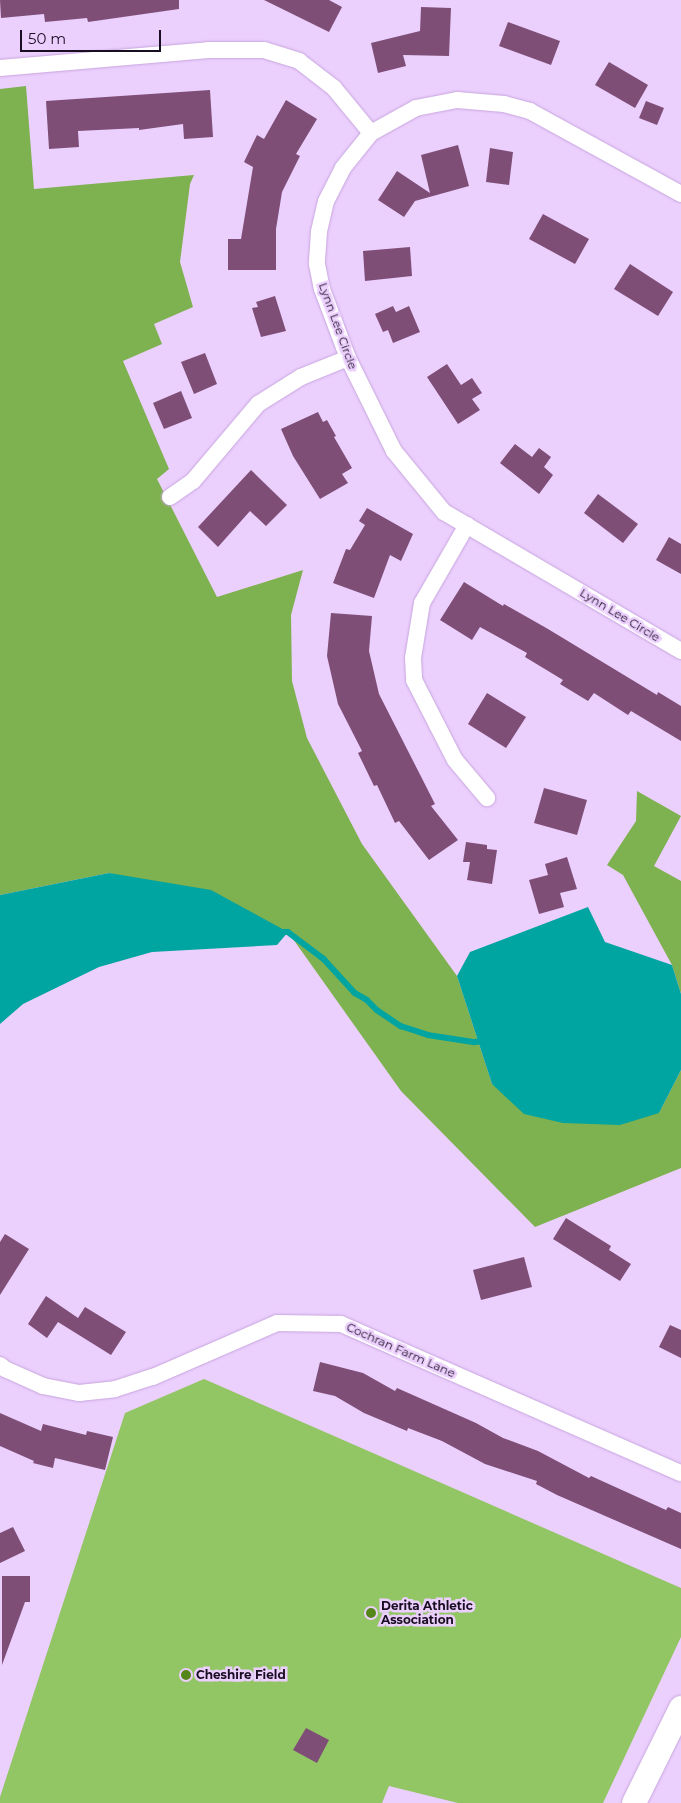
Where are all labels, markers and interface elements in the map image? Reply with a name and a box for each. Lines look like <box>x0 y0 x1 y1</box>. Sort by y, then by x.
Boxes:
scale bar <box>22 20 164 52</box>
text: 50 m <box>28 29 66 48</box>
street label: Lynn Lee Circle <box>316 281 360 371</box>
street label: Lynn Lee Circle <box>577 585 663 645</box>
street label: Cochran Farm Lane <box>344 1319 458 1381</box>
place label: Derita Athletic Association <box>381 1599 473 1627</box>
marker: Derita Athletic Association <box>365 1607 377 1619</box>
place label: Cheshire Field <box>196 1668 286 1682</box>
marker: Cheshire Field <box>180 1669 192 1681</box>

